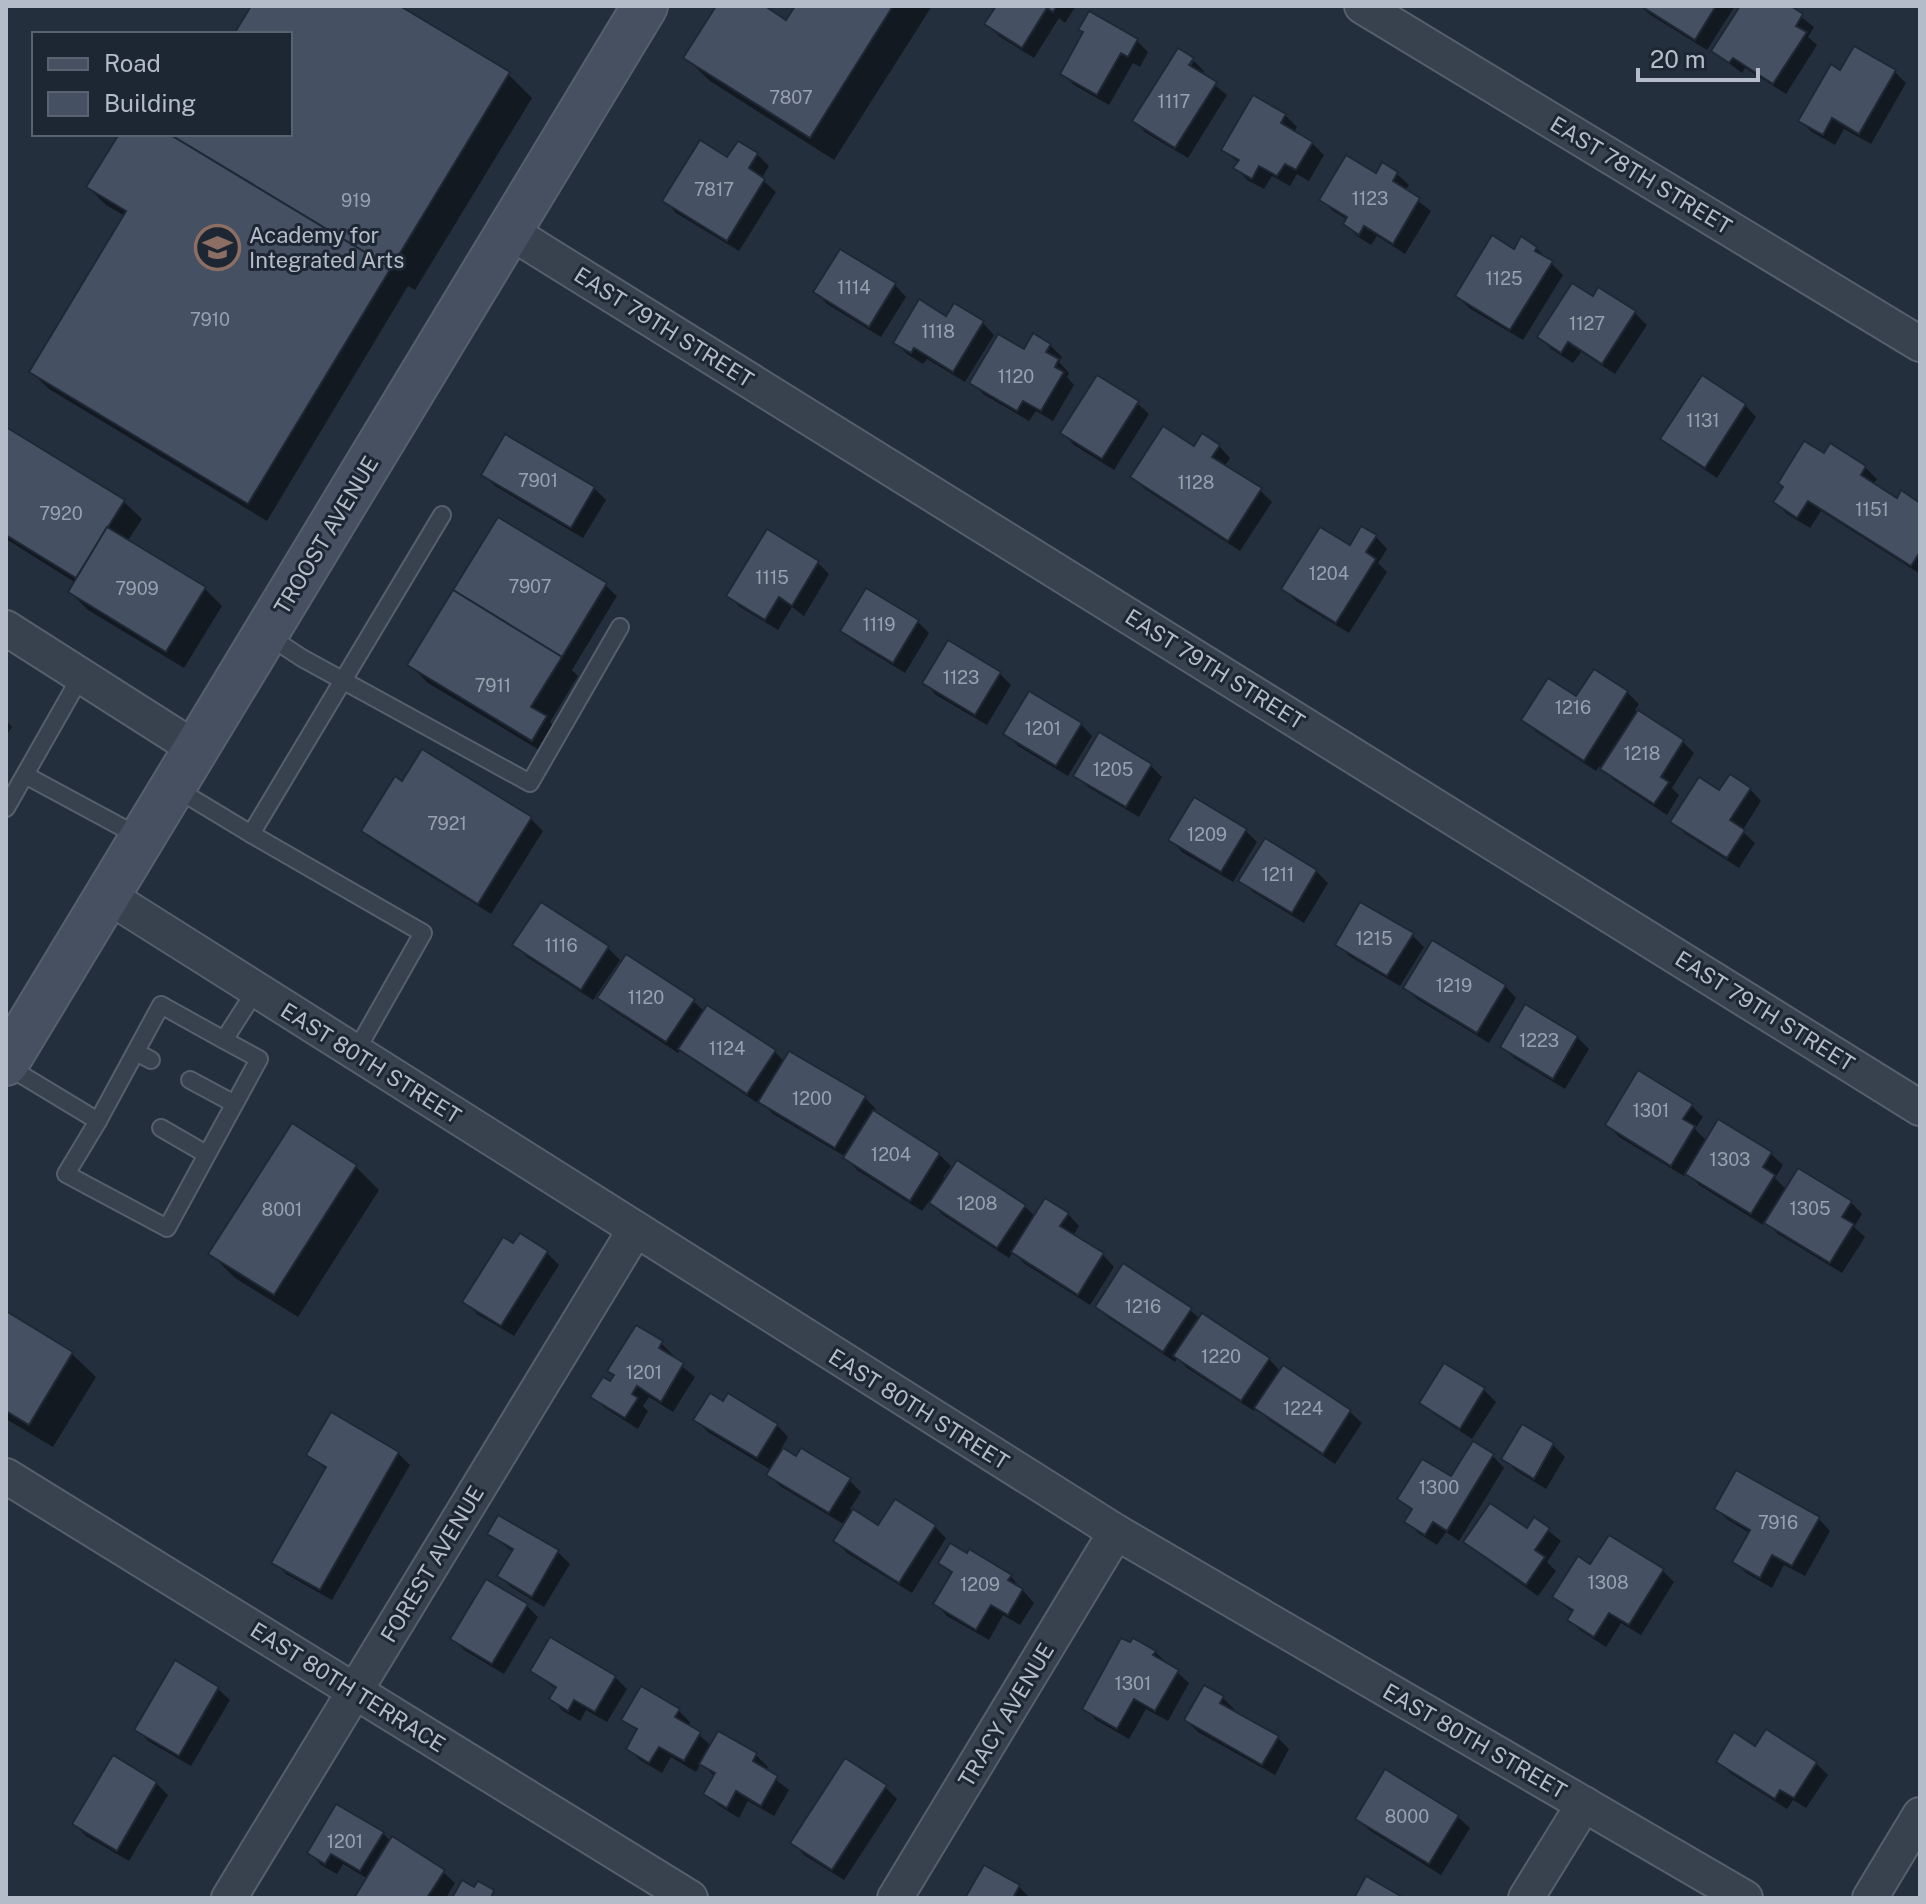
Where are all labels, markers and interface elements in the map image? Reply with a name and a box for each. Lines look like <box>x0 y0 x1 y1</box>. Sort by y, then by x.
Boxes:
legend <box>32 32 292 136</box>
scale bar <box>1638 32 1758 82</box>
text: 20 m <box>1650 45 1706 73</box>
text: Road <box>104 49 161 77</box>
house number: 7807 <box>769 87 813 108</box>
text: Building <box>104 89 196 117</box>
house number: 1117 <box>1158 91 1190 112</box>
street label: EAST 78TH STREET <box>1546 111 1736 239</box>
house number: 7817 <box>694 179 734 200</box>
house number: 1123 <box>1352 188 1388 209</box>
house number: 919 <box>341 190 371 211</box>
place label: Academy for Integrated Arts <box>249 222 404 273</box>
school or university icon: Academy for Integrated Arts <box>194 224 242 272</box>
street label: EAST 79TH STREET <box>570 261 758 393</box>
house number: 1125 <box>1486 268 1522 289</box>
house number: 1114 <box>837 277 871 298</box>
house number: 7910 <box>190 309 230 330</box>
house number: 1127 <box>1569 313 1605 334</box>
house number: 1118 <box>921 321 955 342</box>
house number: 1120 <box>998 366 1034 387</box>
house number: 1131 <box>1686 410 1720 431</box>
street label: TROOST AVENUE <box>269 451 383 619</box>
house number: 7901 <box>518 470 558 491</box>
house number: 1128 <box>1177 472 1215 493</box>
house number: 1151 <box>1855 499 1889 520</box>
house number: 7920 <box>39 503 83 524</box>
house number: 1204 <box>1309 563 1349 584</box>
house number: 1115 <box>755 567 789 588</box>
house number: 7907 <box>508 576 552 597</box>
house number: 7909 <box>115 578 159 599</box>
street label: EAST 79TH STREET <box>1121 603 1309 735</box>
house number: 1119 <box>862 614 896 635</box>
house number: 1123 <box>943 667 979 688</box>
house number: 7911 <box>475 675 511 696</box>
house number: 1216 <box>1555 697 1591 718</box>
house number: 1201 <box>1025 718 1061 739</box>
house number: 1218 <box>1623 743 1661 764</box>
house number: 1205 <box>1093 759 1133 780</box>
house number: 7921 <box>427 813 467 834</box>
house number: 1209 <box>1187 824 1227 845</box>
house number: 1211 <box>1262 864 1294 885</box>
house number: 1215 <box>1356 928 1392 949</box>
house number: 1116 <box>544 935 578 956</box>
street label: EAST 79TH STREET <box>1671 945 1859 1077</box>
house number: 1219 <box>1436 975 1472 996</box>
house number: 1120 <box>628 987 664 1008</box>
street label: EAST 80TH STREET <box>276 997 466 1129</box>
house number: 1223 <box>1519 1030 1559 1051</box>
house number: 1124 <box>709 1038 745 1059</box>
house number: 1200 <box>792 1088 832 1109</box>
house number: 1301 <box>1633 1100 1669 1121</box>
house number: 1204 <box>871 1144 911 1165</box>
house number: 1303 <box>1710 1149 1750 1170</box>
house number: 1208 <box>957 1193 997 1214</box>
house number: 1305 <box>1789 1198 1831 1219</box>
house number: 8001 <box>262 1199 302 1220</box>
house number: 1216 <box>1125 1296 1161 1317</box>
street label: EAST 80TH STREET <box>824 1343 1014 1475</box>
house number: 1220 <box>1201 1346 1241 1367</box>
house number: 1201 <box>626 1362 662 1383</box>
house number: 1224 <box>1283 1398 1323 1419</box>
house number: 1300 <box>1419 1477 1459 1498</box>
street label: FOREST AVENUE <box>375 1481 489 1647</box>
house number: 7916 <box>1758 1512 1798 1533</box>
house number: 1308 <box>1587 1572 1629 1593</box>
house number: 1209 <box>960 1574 1000 1595</box>
street label: EAST 80TH TERRACE <box>246 1616 450 1758</box>
street label: TRACY AVENUE <box>953 1638 1059 1792</box>
house number: 1301 <box>1115 1673 1151 1694</box>
street label: EAST 80TH STREET <box>1379 1678 1571 1804</box>
house number: 8000 <box>1385 1806 1429 1827</box>
house number: 1201 <box>327 1831 363 1852</box>

